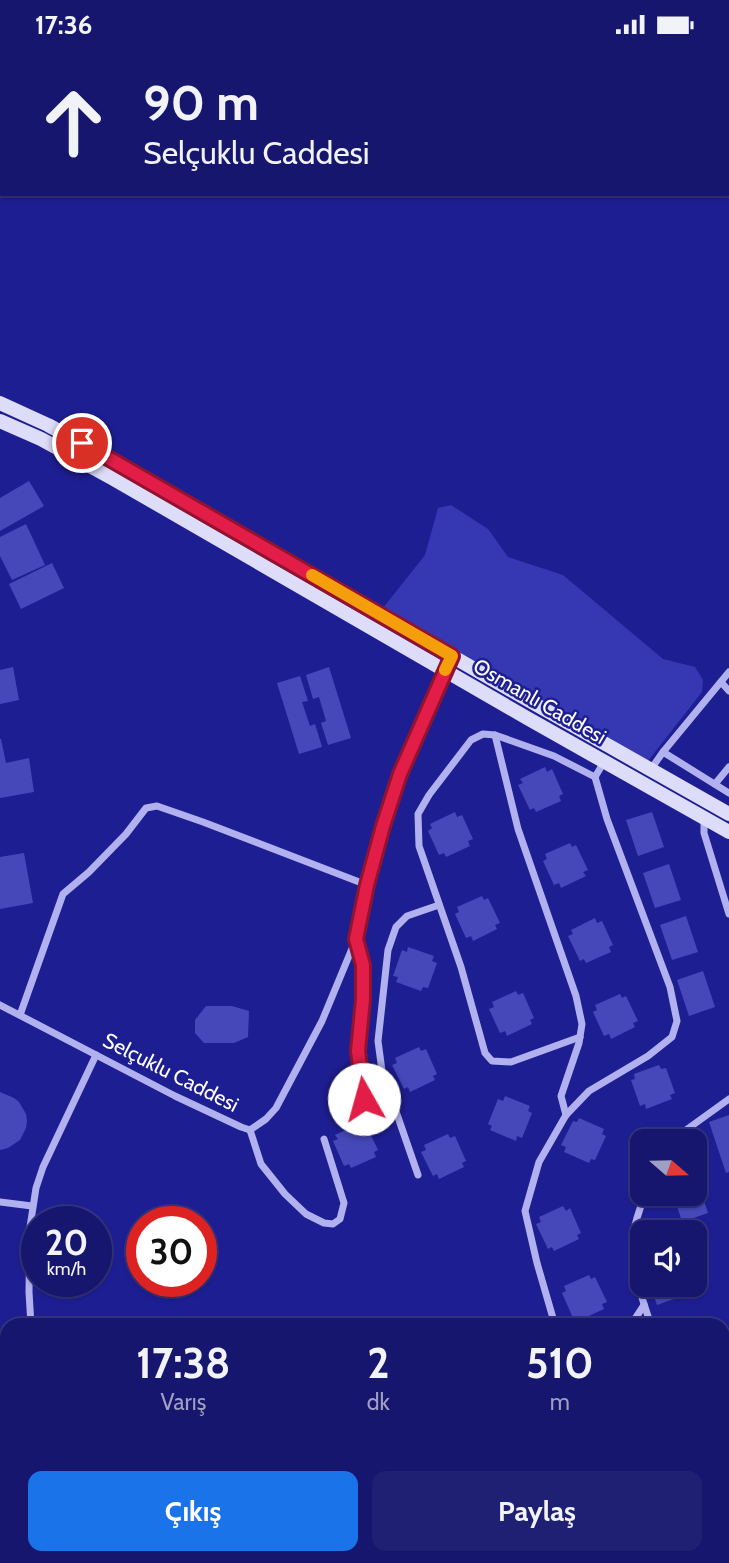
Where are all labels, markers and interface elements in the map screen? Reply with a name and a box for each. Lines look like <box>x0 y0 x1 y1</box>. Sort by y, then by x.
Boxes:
text: 17:36 <box>35 9 92 41</box>
text: 90 m <box>143 73 259 132</box>
icon: ahead <box>28 77 119 168</box>
text: Selçuklu Caddesi <box>143 133 370 172</box>
pin <box>52 413 112 473</box>
icon: arrive <box>63 424 101 462</box>
street label: Osmanlı Caddesi <box>469 653 611 749</box>
street label: Selçuklu Caddesi <box>99 1027 243 1117</box>
position arrow <box>327 1062 401 1136</box>
north arrow <box>630 1129 707 1206</box>
map controls <box>630 1129 707 1297</box>
speed limit sign: 30 <box>126 1206 217 1297</box>
button: sound <box>630 1220 707 1297</box>
text: 20 <box>45 1221 88 1264</box>
text: km/h <box>47 1258 86 1280</box>
text: 17:38 <box>136 1337 230 1389</box>
text: 2 <box>367 1337 389 1389</box>
text: 510 <box>526 1337 594 1389</box>
text: Varış <box>160 1388 206 1416</box>
text: dk <box>367 1388 390 1416</box>
text: m <box>550 1388 570 1416</box>
button: Çıkış <box>28 1471 358 1551</box>
button: Paylaş <box>372 1471 702 1551</box>

